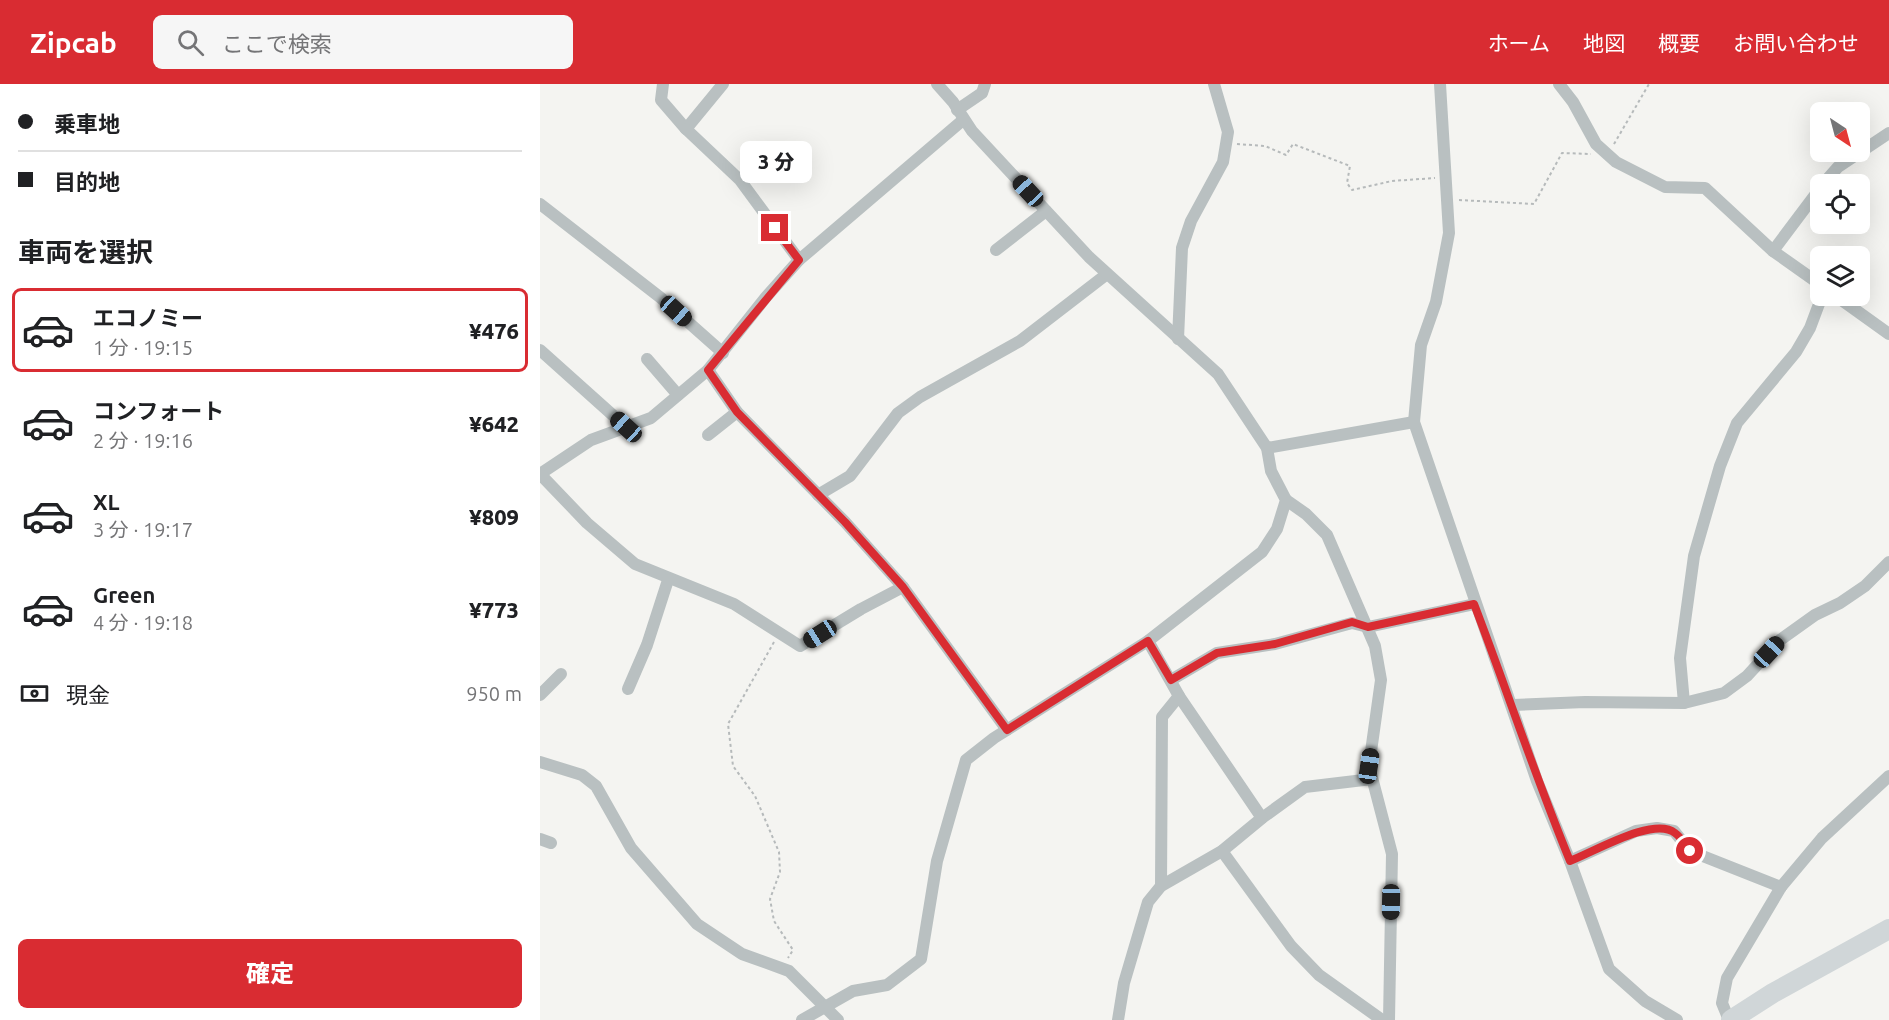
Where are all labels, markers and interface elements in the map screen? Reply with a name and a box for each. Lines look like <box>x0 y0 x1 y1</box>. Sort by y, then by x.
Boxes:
search box <box>153 15 573 69</box>
icon: search <box>174 26 207 59</box>
text: Zipcab <box>30 27 117 58</box>
text: ここで検索 <box>222 31 332 56</box>
text: ホーム <box>1488 31 1550 55</box>
text: 地図 <box>1583 31 1625 55</box>
text: 概要 <box>1658 31 1700 55</box>
text: お問い合わせ <box>1733 31 1859 55</box>
north arrow <box>1810 102 1870 162</box>
map controls <box>1810 102 1870 306</box>
text: 乗車地 <box>54 111 120 136</box>
callout: 3 分 <box>739 141 811 183</box>
text: 3 分 <box>758 150 794 173</box>
text: 目的地 <box>54 169 120 194</box>
car <box>1009 172 1047 210</box>
button: locate <box>1810 174 1870 234</box>
route end <box>761 214 788 241</box>
text: 車両を選択 <box>18 237 153 267</box>
button: layers <box>1810 246 1870 306</box>
car <box>657 292 695 330</box>
icon: car <box>21 303 75 357</box>
text: エコノミー <box>93 305 203 330</box>
text: ¥476 <box>469 318 519 343</box>
text: 1 分 · 19:15 <box>93 336 193 359</box>
icon: car <box>21 396 75 450</box>
text: コンフォート <box>93 398 224 423</box>
car <box>607 408 645 446</box>
text: ¥642 <box>469 411 519 436</box>
text: 2 分 · 19:16 <box>93 429 193 452</box>
icon: car <box>21 489 75 543</box>
text: XL <box>93 489 120 514</box>
text: ¥809 <box>469 504 519 529</box>
text: 3 分 · 19:17 <box>93 518 193 541</box>
icon: car <box>21 582 75 636</box>
text: Green <box>93 582 155 607</box>
text: ¥773 <box>469 597 519 622</box>
text: 4 分 · 19:18 <box>93 611 193 634</box>
car <box>800 617 840 651</box>
car <box>1750 633 1788 671</box>
icon: cash <box>18 677 51 710</box>
text: 現金 <box>66 682 110 707</box>
text: 950 m <box>466 682 522 705</box>
car <box>1358 747 1380 785</box>
route start <box>1676 837 1703 864</box>
car <box>1382 884 1400 920</box>
button: 確定 <box>18 939 522 1008</box>

